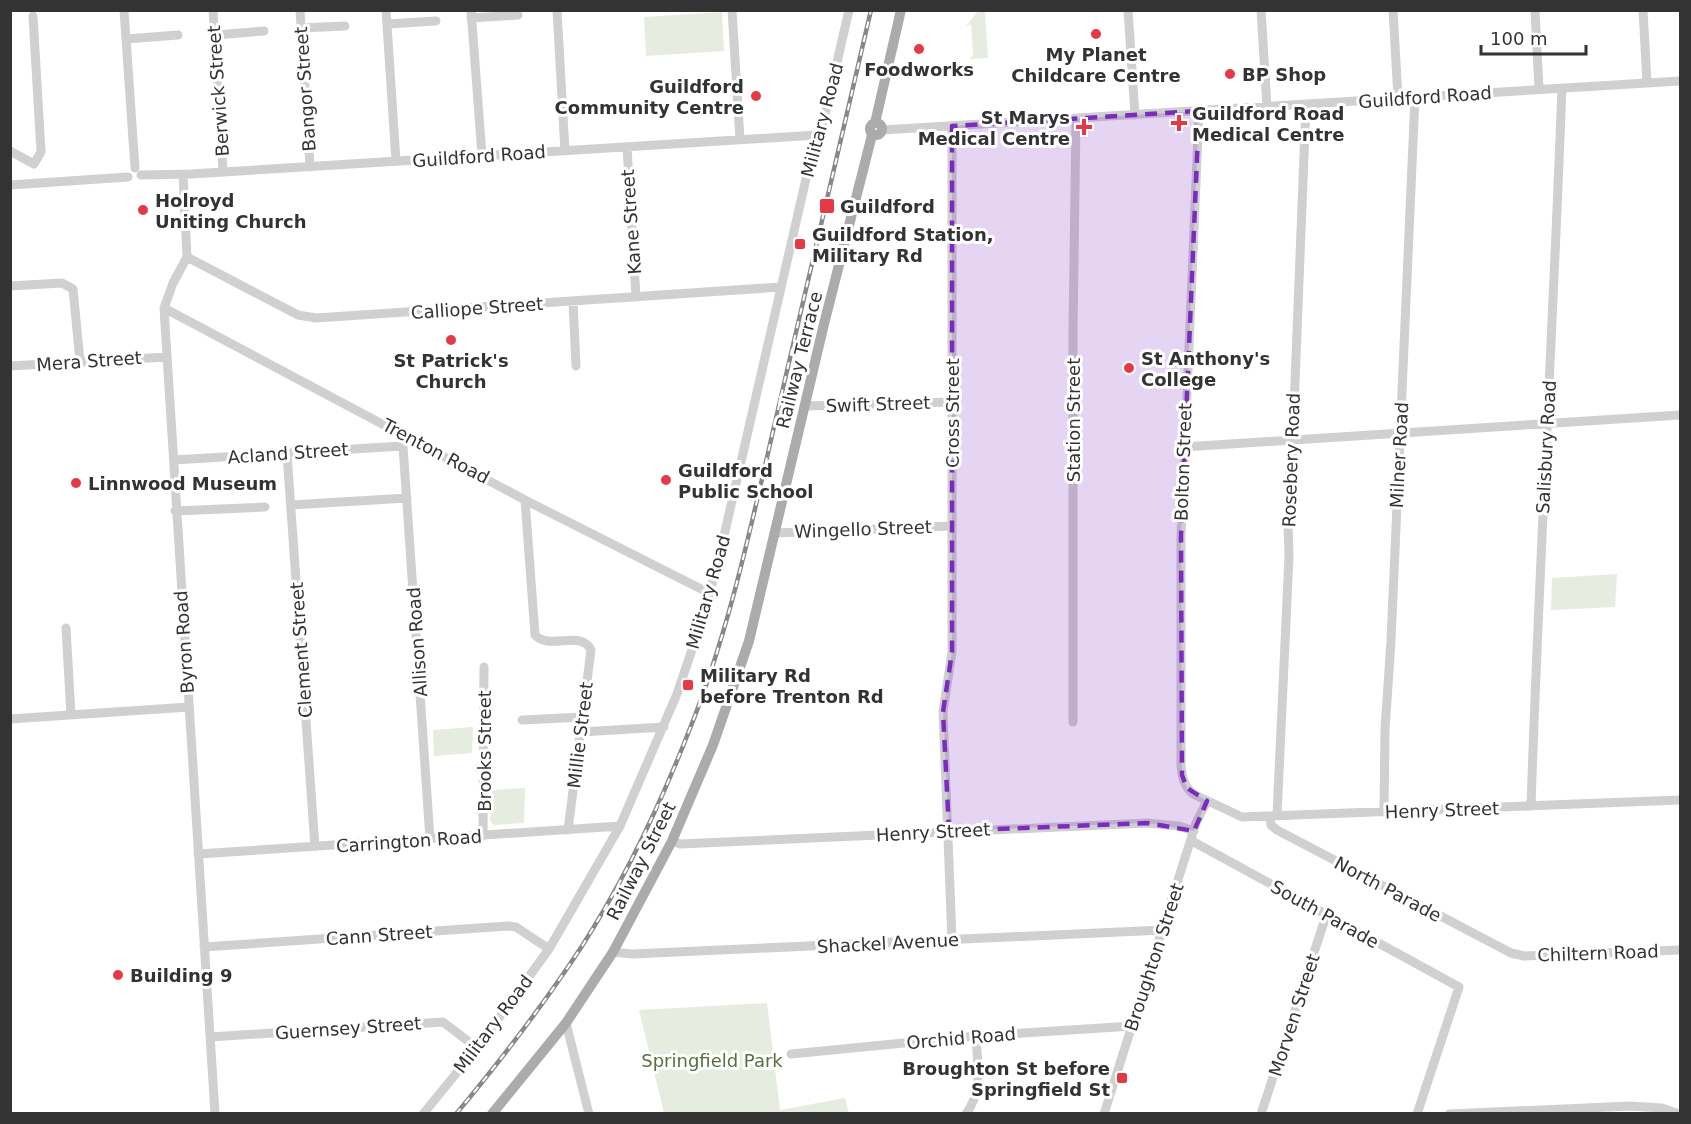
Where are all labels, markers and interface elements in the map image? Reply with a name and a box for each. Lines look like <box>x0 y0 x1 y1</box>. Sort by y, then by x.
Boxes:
scale bar <box>1481 18 1586 56</box>
street label: Berwick Street <box>203 25 233 157</box>
street label: Bangor Street <box>290 26 320 152</box>
marker: My Planet Childcare Centre <box>1089 27 1103 41</box>
text: 100 m <box>1490 28 1548 49</box>
marker: Foodworks <box>912 42 926 56</box>
place label: My Planet Childcare Centre <box>1011 44 1181 86</box>
place label: Foodworks <box>864 59 974 80</box>
street label: Military Road <box>797 61 847 179</box>
place label: BP Shop <box>1242 64 1326 85</box>
marker: BP Shop <box>1223 67 1237 81</box>
place label: Guildford Community Centre <box>555 76 744 118</box>
street label: Guildford Road <box>1358 82 1492 112</box>
marker: Guildford Community Centre <box>749 89 763 103</box>
place label: Guildford Road Medical Centre <box>1192 103 1344 145</box>
place label: St Marys Medical Centre <box>918 107 1070 149</box>
marker: Guildford Road Medical Centre <box>1170 114 1188 132</box>
marker: St Marys Medical Centre <box>1075 118 1093 136</box>
street label: Guildford Road <box>412 141 546 171</box>
street label: Kane Street <box>617 169 645 275</box>
place label: Holroyd Uniting Church <box>155 190 307 232</box>
place label: Guildford <box>840 196 935 217</box>
marker: Guildford <box>818 197 836 215</box>
marker: Holroyd Uniting Church <box>136 203 150 217</box>
place label: Guildford Station, Military Rd <box>812 224 994 266</box>
marker: Guildford Station, Military Rd <box>793 237 807 251</box>
street label: Railway Terrace <box>772 289 826 431</box>
street label: Calliope Street <box>410 293 544 323</box>
marker: St Patrick's Church <box>444 333 458 347</box>
street label: Mera Street <box>36 347 142 375</box>
place label: St Anthony's College <box>1141 348 1270 390</box>
place label: St Patrick's Church <box>393 350 509 392</box>
street label: Cross Street <box>942 358 963 468</box>
street label: Station Street <box>1063 358 1084 482</box>
marker: St Anthony's College <box>1122 361 1136 375</box>
street label: Salisbury Road <box>1532 380 1560 514</box>
street label: Swift Street <box>825 392 931 416</box>
street label: Rosebery Road <box>1278 392 1304 528</box>
street label: Milner Road <box>1386 401 1412 509</box>
street label: Bolton Street <box>1170 403 1196 521</box>
street label: Trenton Road <box>378 414 493 488</box>
street label: Acland Street <box>227 438 349 468</box>
place label: Guildford Public School <box>678 460 814 502</box>
place label: Linnwood Museum <box>88 473 277 494</box>
marker: Guildford Public School <box>659 473 673 487</box>
marker: Linnwood Museum <box>69 476 83 490</box>
street label: Wingello Street <box>794 516 932 542</box>
street label: Military Road <box>682 533 734 651</box>
street label: Clement Street <box>286 581 316 719</box>
street label: Allison Road <box>403 586 431 698</box>
street label: Byron Road <box>170 590 198 694</box>
place label: Military Rd before Trenton Rd <box>700 665 884 707</box>
marker: Military Rd before Trenton Rd <box>681 678 695 692</box>
street label: Millie Street <box>563 681 597 789</box>
street label: Brooks Street <box>474 690 495 812</box>
street label: Railway Street <box>602 798 680 924</box>
street label: Henry Street <box>1384 798 1500 822</box>
street label: Henry Street <box>875 819 991 845</box>
street label: Carrington Road <box>335 825 483 857</box>
street label: North Parade <box>1331 852 1445 926</box>
street label: South Parade <box>1267 876 1383 952</box>
street label: Broughton Street <box>1120 880 1188 1034</box>
street label: Cann Street <box>325 921 433 949</box>
street label: Shackel Avenue <box>816 929 960 957</box>
street label: Chiltern Road <box>1537 940 1659 966</box>
street label: Morven Street <box>1264 951 1324 1079</box>
place label: Building 9 <box>130 965 232 986</box>
marker: Building 9 <box>111 968 125 982</box>
street label: Military Road <box>449 971 537 1077</box>
street label: Guernsey Street <box>274 1012 422 1044</box>
street label: Orchid Road <box>905 1023 1017 1053</box>
park label: Springfield Park <box>641 1050 783 1071</box>
place label: Broughton St before Springfield St <box>902 1058 1110 1100</box>
marker: Broughton St before Springfield St <box>1115 1071 1129 1085</box>

